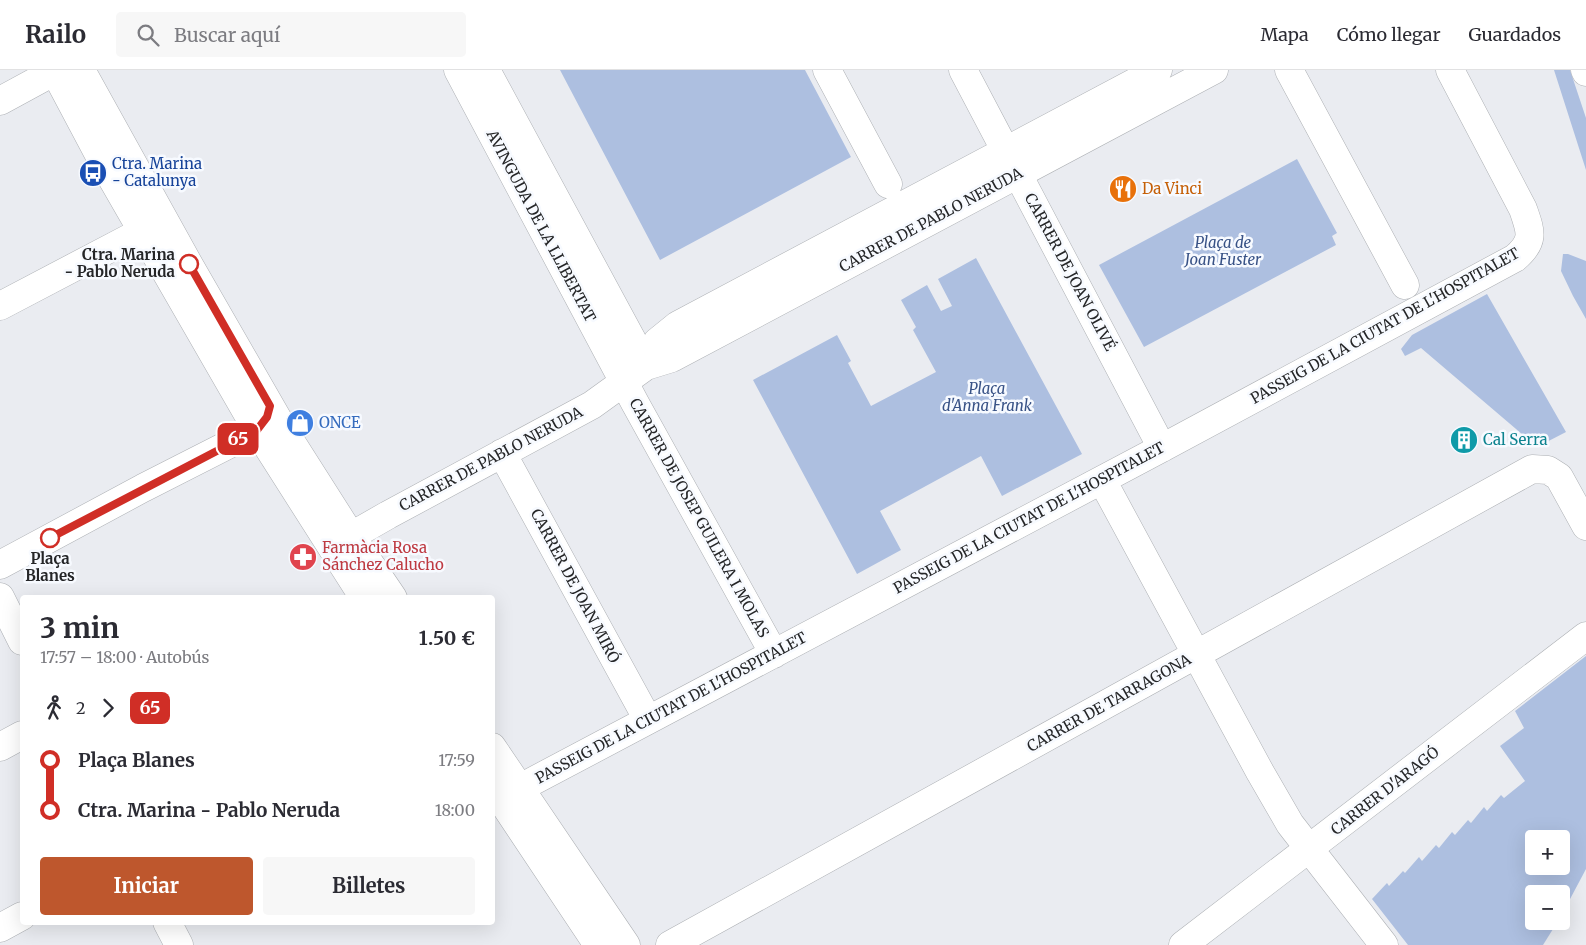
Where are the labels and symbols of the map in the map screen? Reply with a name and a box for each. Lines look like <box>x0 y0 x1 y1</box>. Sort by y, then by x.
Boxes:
street label: AVINGUDA DE LA LLIBERTAT <box>482 126 600 326</box>
place label: Ctra. Marina - Catalunya <box>112 154 202 190</box>
bus stop icon: Ctra. Marina - Catalunya <box>78 158 108 188</box>
street label: CARRER DE PABLO NERUDA <box>836 163 1026 276</box>
restaurant icon: Da Vinci <box>1108 174 1138 204</box>
place label: Da Vinci <box>1142 179 1202 198</box>
street label: CARRER DE JOAN OLIVÉ <box>1021 189 1121 354</box>
park label: Plaça de Joan Fuster <box>1183 233 1262 269</box>
street label: PASSEIG DE LA CIUTAT DE L'HOSPITALET <box>1247 243 1523 408</box>
place label: Ctra. Marina - Pablo Neruda <box>64 245 176 281</box>
marker: Ctra. Marina - Pablo Neruda <box>179 254 199 274</box>
park label: Plaça d'Anna Frank <box>942 379 1033 415</box>
street label: CARRER DE JOSEP GUILERA I MOLAS <box>625 395 773 641</box>
street label: CARRER DE PABLO NERUDA <box>396 402 586 515</box>
shop icon: ONCE <box>285 408 315 438</box>
place label: ONCE <box>319 413 361 432</box>
line badge: 65 <box>216 423 260 455</box>
building icon: Cal Serra <box>1449 425 1479 455</box>
place label: Cal Serra <box>1483 430 1548 449</box>
street label: PASSEIG DE LA CIUTAT DE L'HOSPITALET <box>890 437 1168 597</box>
street label: CARRER DE JOAN MIRÓ <box>527 505 625 666</box>
marker: Plaça Blanes <box>40 528 60 548</box>
place label: Farmàcia Rosa Sánchez Calucho <box>322 538 444 574</box>
pharmacy icon: Farmàcia Rosa Sánchez Calucho <box>288 542 318 572</box>
place label: Plaça Blanes <box>25 549 75 585</box>
street label: PASSEIG DE LA CIUTAT DE L'HOSPITALET <box>532 627 810 787</box>
street label: CARRER DE TARRAGONA <box>1023 649 1194 756</box>
street label: CARRER D'ARAGÓ <box>1326 741 1443 839</box>

